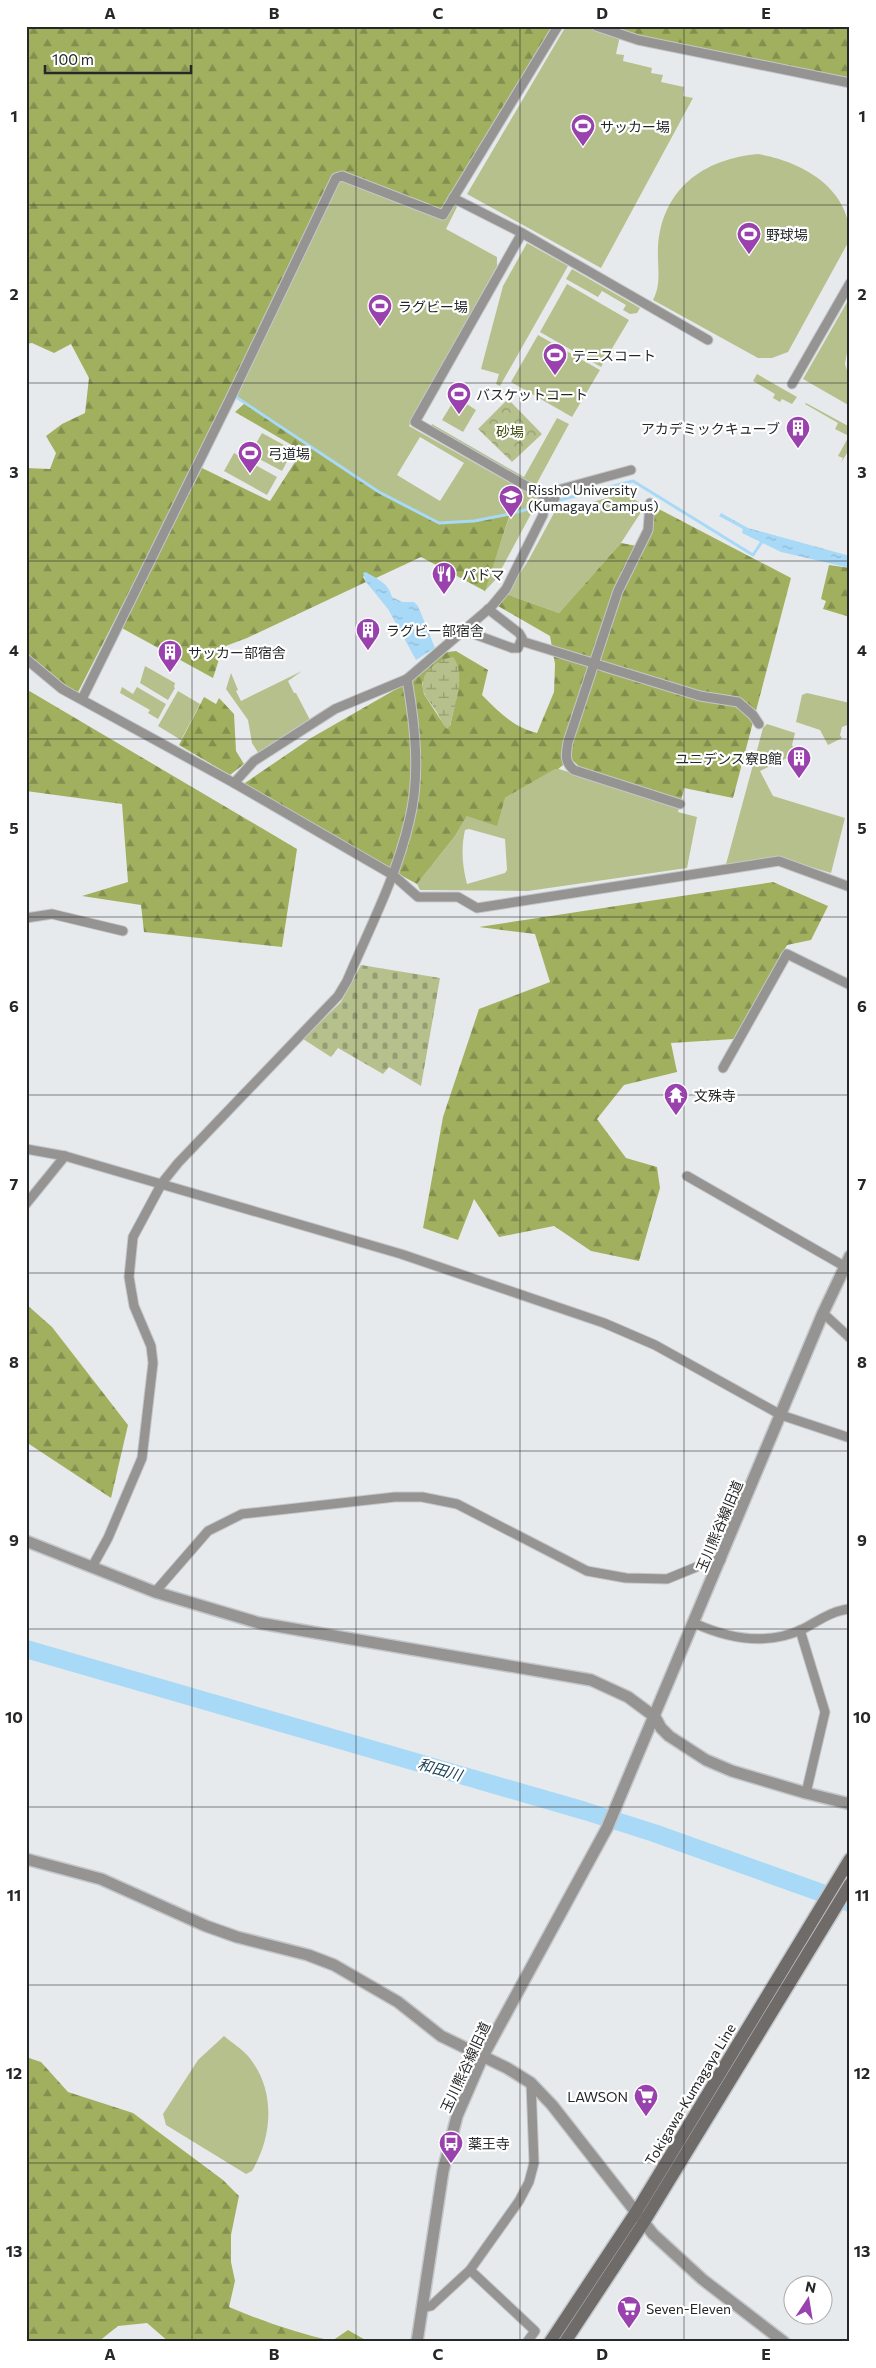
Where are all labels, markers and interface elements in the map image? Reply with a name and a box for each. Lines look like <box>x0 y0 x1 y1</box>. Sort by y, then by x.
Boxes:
text: A <box>104 3 116 22</box>
text: B <box>269 3 280 22</box>
text: C <box>433 3 444 22</box>
text: D <box>596 3 608 22</box>
text: E <box>761 3 771 22</box>
scale bar <box>45 42 191 74</box>
text: 100 m <box>52 50 94 68</box>
text: 1 <box>10 106 18 125</box>
text: 1 <box>858 106 866 125</box>
sports icon: サッカー場 <box>570 113 596 147</box>
place label: サッカー場 <box>600 118 670 135</box>
sports icon: 野球場 <box>736 221 762 255</box>
place label: 野球場 <box>766 226 808 243</box>
text: 2 <box>9 284 19 303</box>
text: 2 <box>857 284 867 303</box>
sports icon: ラグビー場 <box>367 293 393 327</box>
place label: ラグビー場 <box>398 298 468 315</box>
sports icon: テニスコート <box>542 342 568 376</box>
place label: テニスコート <box>572 347 656 364</box>
sports icon: バスケットコート <box>446 381 472 415</box>
place label: バスケットコート <box>476 386 588 403</box>
building icon: アカデミックキューブ <box>785 415 811 449</box>
place label: アカデミックキューブ <box>641 420 780 437</box>
park label: 砂場 <box>496 423 524 440</box>
sports icon: 弓道場 <box>237 440 263 474</box>
place label: 弓道場 <box>268 445 310 462</box>
text: 3 <box>9 462 19 481</box>
text: 3 <box>857 462 867 481</box>
place label: Rissho University (Kumagaya Campus) <box>528 481 659 514</box>
school or university icon: Rissho University (Kumagaya Campus) <box>498 484 524 518</box>
restaurant icon: パドマ <box>431 561 457 595</box>
place label: パドマ <box>462 566 504 583</box>
building icon: ラグビー部宿舎 <box>355 617 381 651</box>
place label: ラグビー部宿舎 <box>386 622 484 639</box>
building icon: サッカー部宿舎 <box>157 639 183 673</box>
text: 4 <box>9 640 19 659</box>
text: 4 <box>857 640 867 659</box>
place label: サッカー部宿舎 <box>188 644 286 661</box>
building icon: ユニデンス寮B館 <box>786 745 812 779</box>
place label: ユニデンス寮B館 <box>675 750 782 767</box>
text: 5 <box>9 818 19 837</box>
text: 5 <box>857 818 867 837</box>
text: 6 <box>9 996 19 1015</box>
text: 6 <box>857 996 867 1015</box>
temple icon: 文殊寺 <box>663 1082 689 1116</box>
place label: 文殊寺 <box>694 1087 736 1104</box>
text: 7 <box>10 1174 19 1193</box>
text: 7 <box>858 1174 867 1193</box>
text: 8 <box>9 1352 19 1371</box>
text: 8 <box>857 1352 867 1371</box>
street label: 玉川熊谷線旧道 <box>692 1478 746 1574</box>
text: 9 <box>9 1530 19 1549</box>
text: 9 <box>857 1530 867 1549</box>
text: 10 <box>5 1707 23 1726</box>
text: 10 <box>853 1707 871 1726</box>
water label: 和田川 <box>416 1754 466 1784</box>
text: 11 <box>7 1885 21 1904</box>
text: 11 <box>855 1885 869 1904</box>
street label: 玉川熊谷線旧道 <box>437 2019 493 2115</box>
street label: Tokigawa-Kumagaya Line <box>641 2020 739 2168</box>
text: 12 <box>6 2063 22 2082</box>
text: 12 <box>854 2063 870 2082</box>
supermarket icon: LAWSON <box>633 2083 659 2117</box>
place label: LAWSON <box>567 2088 628 2105</box>
bus stop icon: 薬王寺 <box>438 2130 464 2164</box>
place label: 薬王寺 <box>468 2135 510 2152</box>
text: 13 <box>6 2241 22 2260</box>
text: 13 <box>854 2241 870 2260</box>
north arrow <box>784 2276 834 2326</box>
text: N <box>804 2277 818 2296</box>
supermarket icon: Seven-Eleven <box>616 2295 642 2329</box>
place label: Seven-Eleven <box>646 2300 731 2317</box>
text: A <box>104 2344 116 2363</box>
text: B <box>269 2344 280 2363</box>
text: C <box>433 2344 444 2363</box>
text: D <box>596 2344 608 2363</box>
text: E <box>761 2344 771 2363</box>

